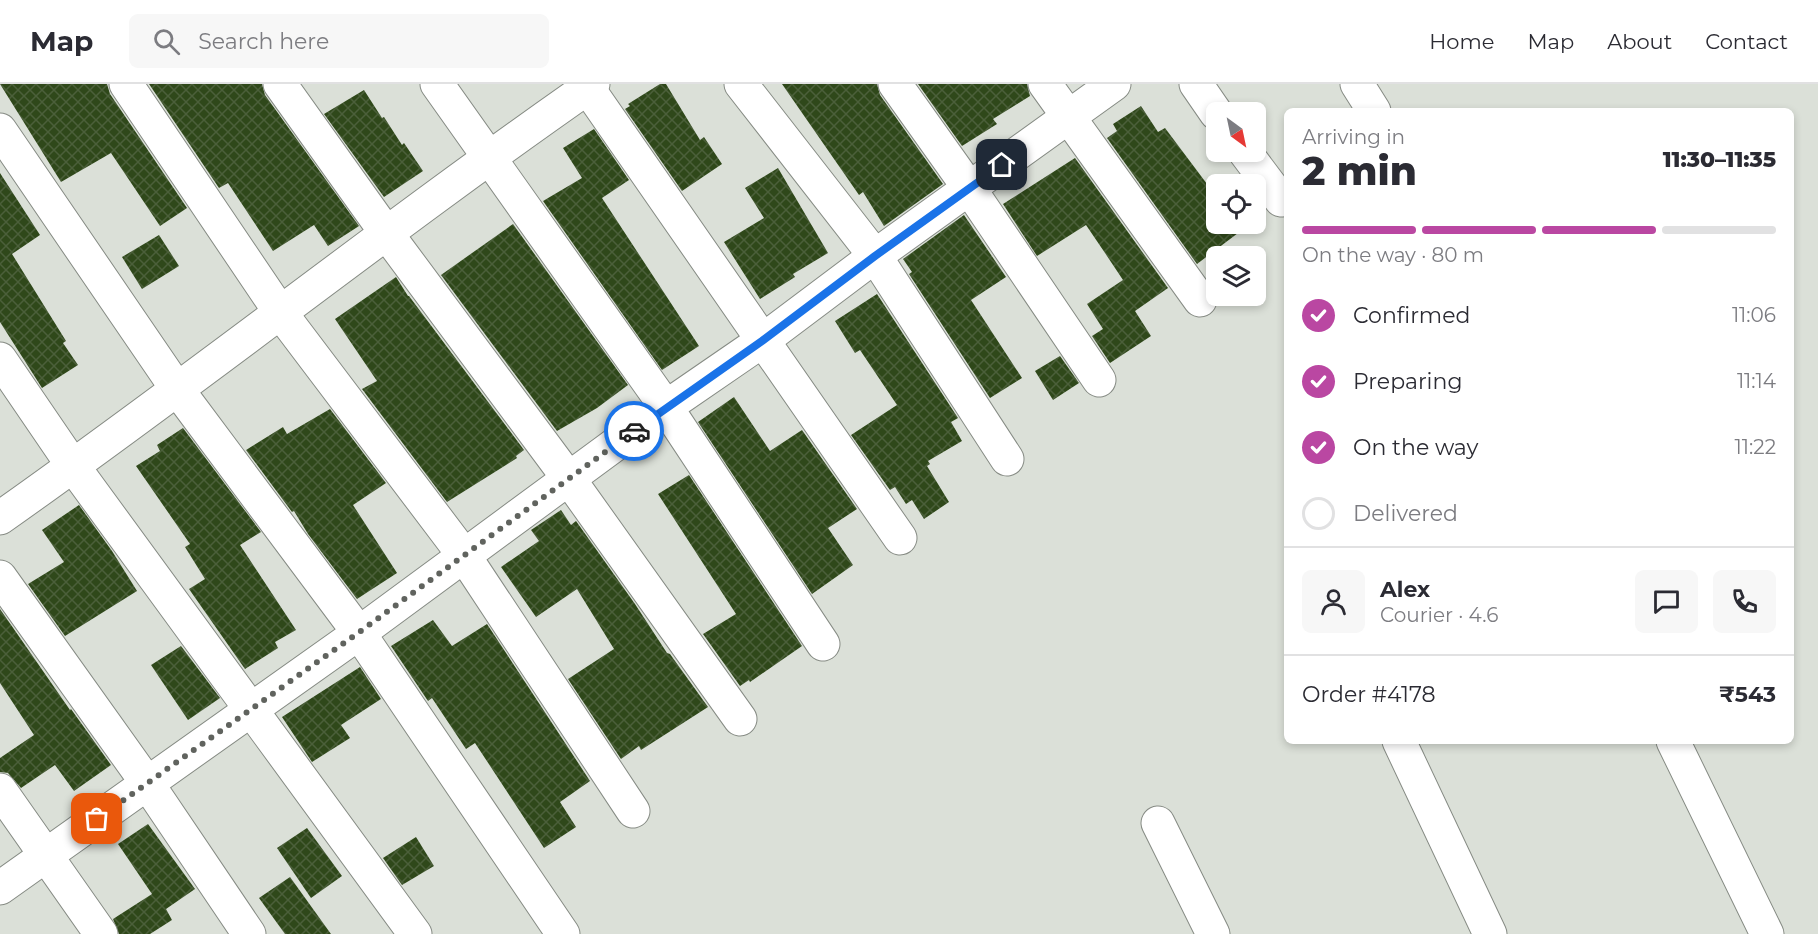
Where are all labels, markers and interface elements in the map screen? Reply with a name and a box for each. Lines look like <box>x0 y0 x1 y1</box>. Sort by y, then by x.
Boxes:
search box <box>129 14 549 68</box>
text: Map <box>30 24 93 58</box>
icon: search <box>150 25 183 58</box>
text: Search here <box>198 28 329 55</box>
text: Home <box>1429 29 1494 54</box>
text: Map <box>1527 29 1574 54</box>
text: About <box>1607 29 1672 54</box>
text: Contact <box>1705 29 1788 54</box>
north arrow <box>1206 102 1266 162</box>
map controls <box>1206 102 1266 306</box>
text: Arriving in <box>1302 125 1405 149</box>
pin <box>976 139 1027 190</box>
text: 11:30–11:35 <box>1663 146 1776 173</box>
text: 2 min <box>1302 147 1417 195</box>
icon: home <box>985 148 1018 181</box>
button: locate <box>1206 174 1266 234</box>
text: On the way · 80 m <box>1302 243 1484 267</box>
button: layers <box>1206 246 1266 306</box>
icon: check <box>1302 299 1335 332</box>
text: Confirmed <box>1353 302 1470 329</box>
text: 11:06 <box>1732 303 1776 327</box>
icon: check <box>1302 365 1335 398</box>
text: Preparing <box>1353 368 1462 395</box>
text: 11:14 <box>1737 369 1776 393</box>
courier <box>604 401 664 461</box>
icon: car <box>618 415 651 448</box>
icon: check <box>1302 431 1335 464</box>
text: On the way <box>1353 434 1478 461</box>
text: 11:22 <box>1735 435 1776 459</box>
text: Delivered <box>1353 500 1458 527</box>
button: person <box>1302 570 1365 633</box>
button: chat <box>1635 570 1698 633</box>
button: phone <box>1713 570 1776 633</box>
text: Alex <box>1380 576 1430 603</box>
text: Courier · 4.6 <box>1380 603 1498 627</box>
text: Order #4178 <box>1302 681 1436 708</box>
text: ₹543 <box>1719 681 1776 708</box>
pin <box>71 793 122 844</box>
icon: bag <box>80 802 113 835</box>

